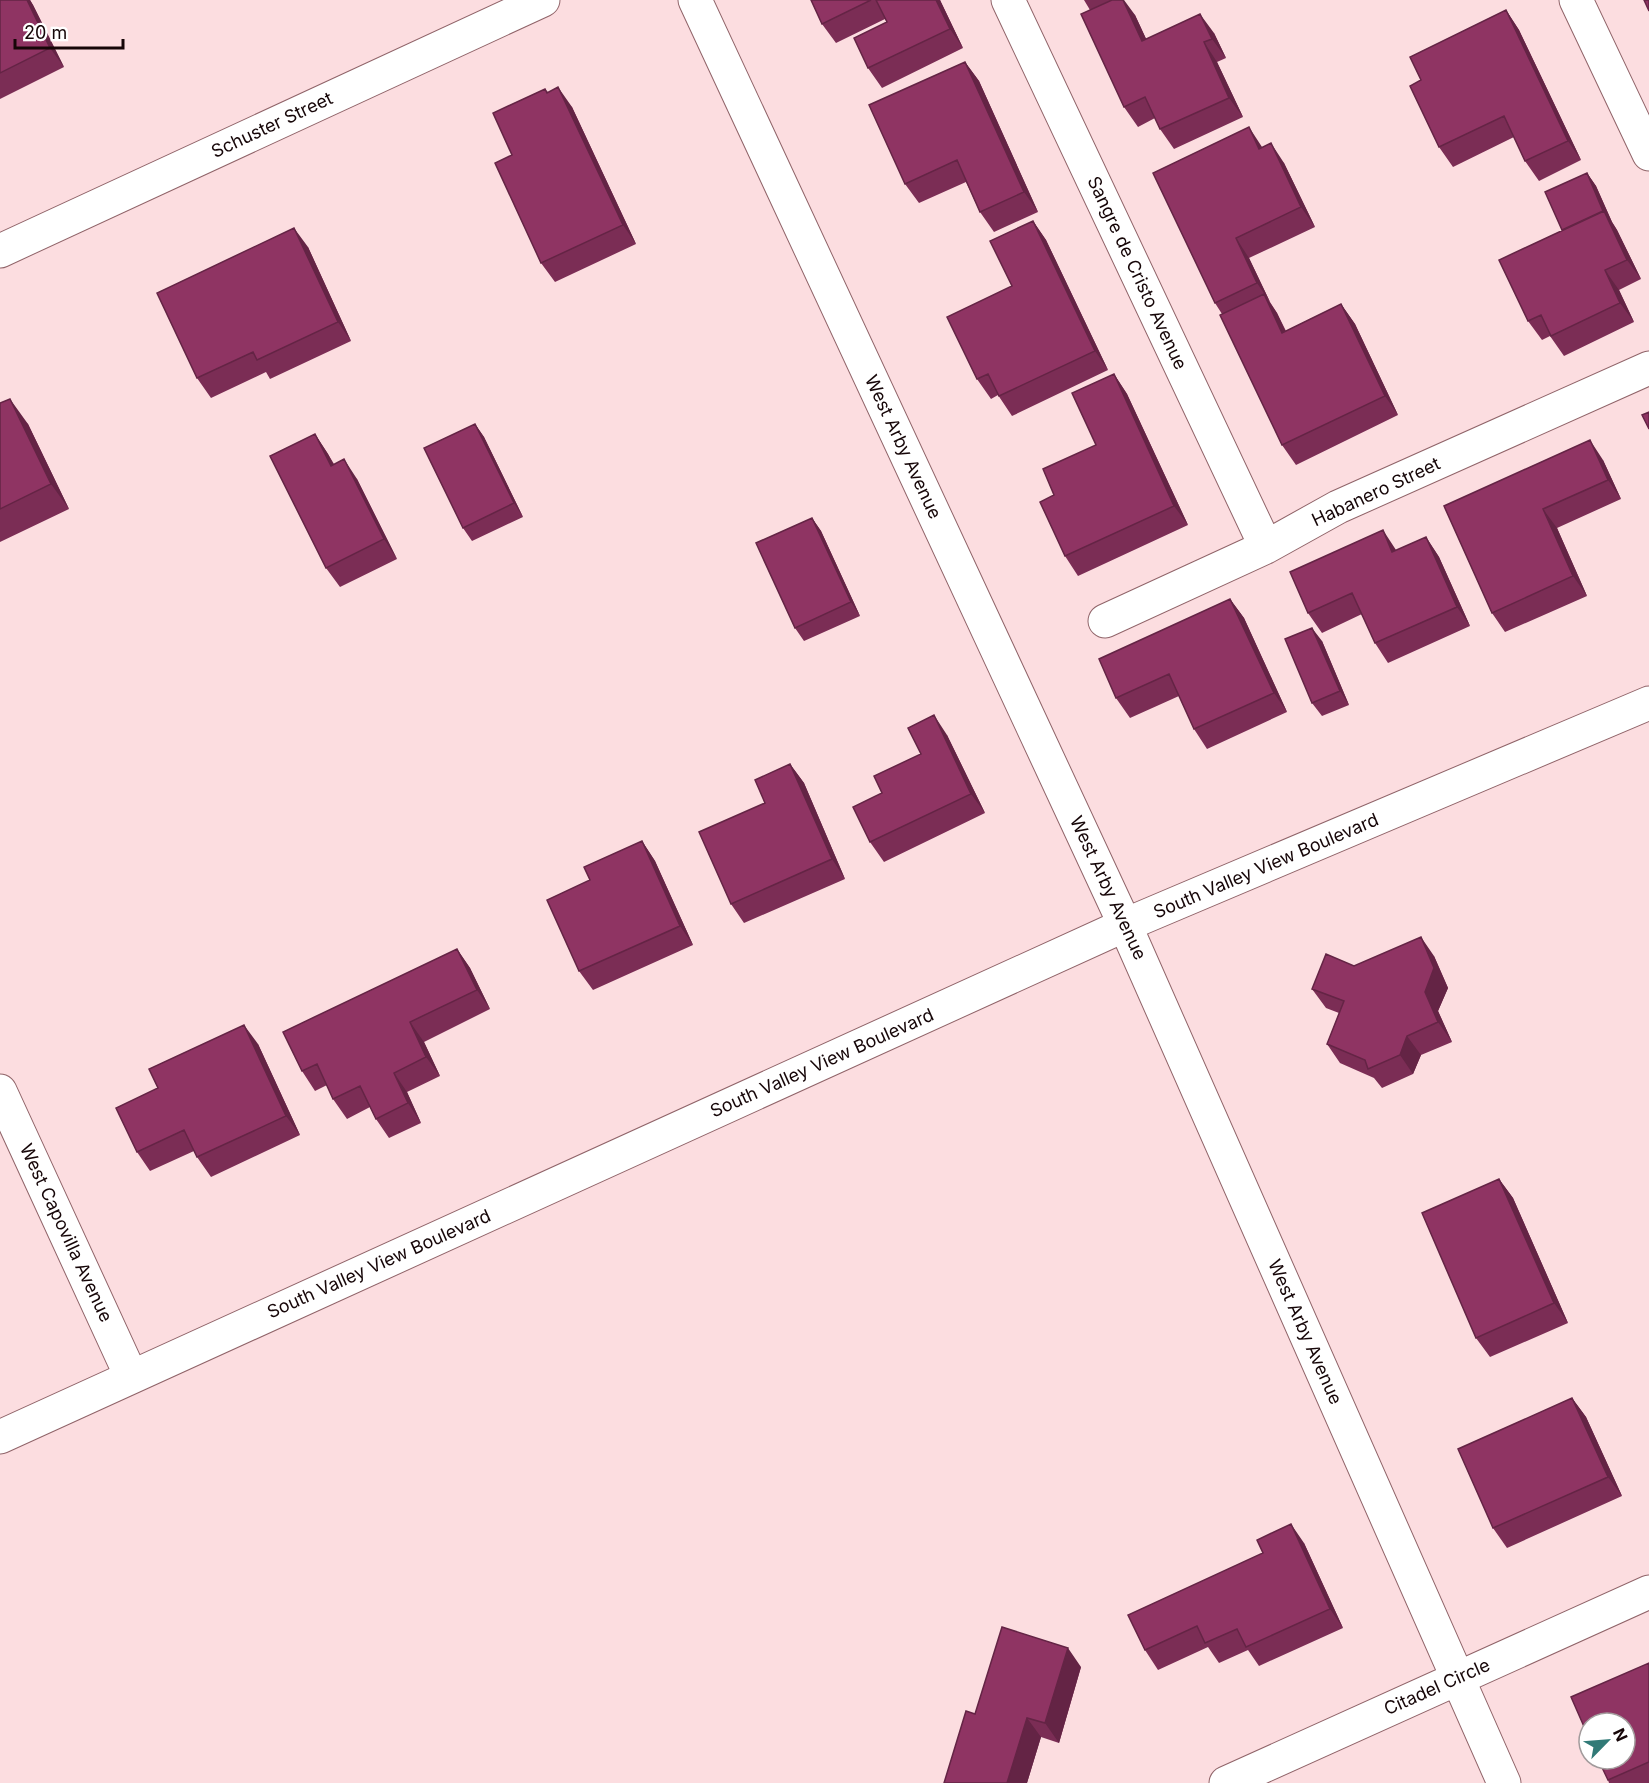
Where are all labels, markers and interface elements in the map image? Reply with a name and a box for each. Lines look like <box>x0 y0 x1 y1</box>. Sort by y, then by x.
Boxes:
scale bar <box>15 12 123 50</box>
text: 20 m <box>24 22 67 43</box>
street label: Schuster Street <box>208 87 336 162</box>
street label: Sangre de Cristo Avenue <box>1083 173 1192 373</box>
street label: West Arby Avenue <box>861 372 946 522</box>
street label: Habanero Street <box>1308 453 1443 530</box>
street label: South Valley View Boulevard <box>1150 809 1381 923</box>
street label: West Arby Avenue <box>1066 813 1151 963</box>
street label: South Valley View Boulevard <box>707 1004 937 1121</box>
street label: West Capovilla Avenue <box>16 1140 117 1325</box>
street label: South Valley View Boulevard <box>264 1205 494 1322</box>
street label: West Arby Avenue <box>1264 1256 1347 1407</box>
street label: Citadel Circle <box>1381 1654 1493 1719</box>
north arrow <box>1577 1711 1637 1771</box>
text: N <box>1609 1725 1632 1744</box>

